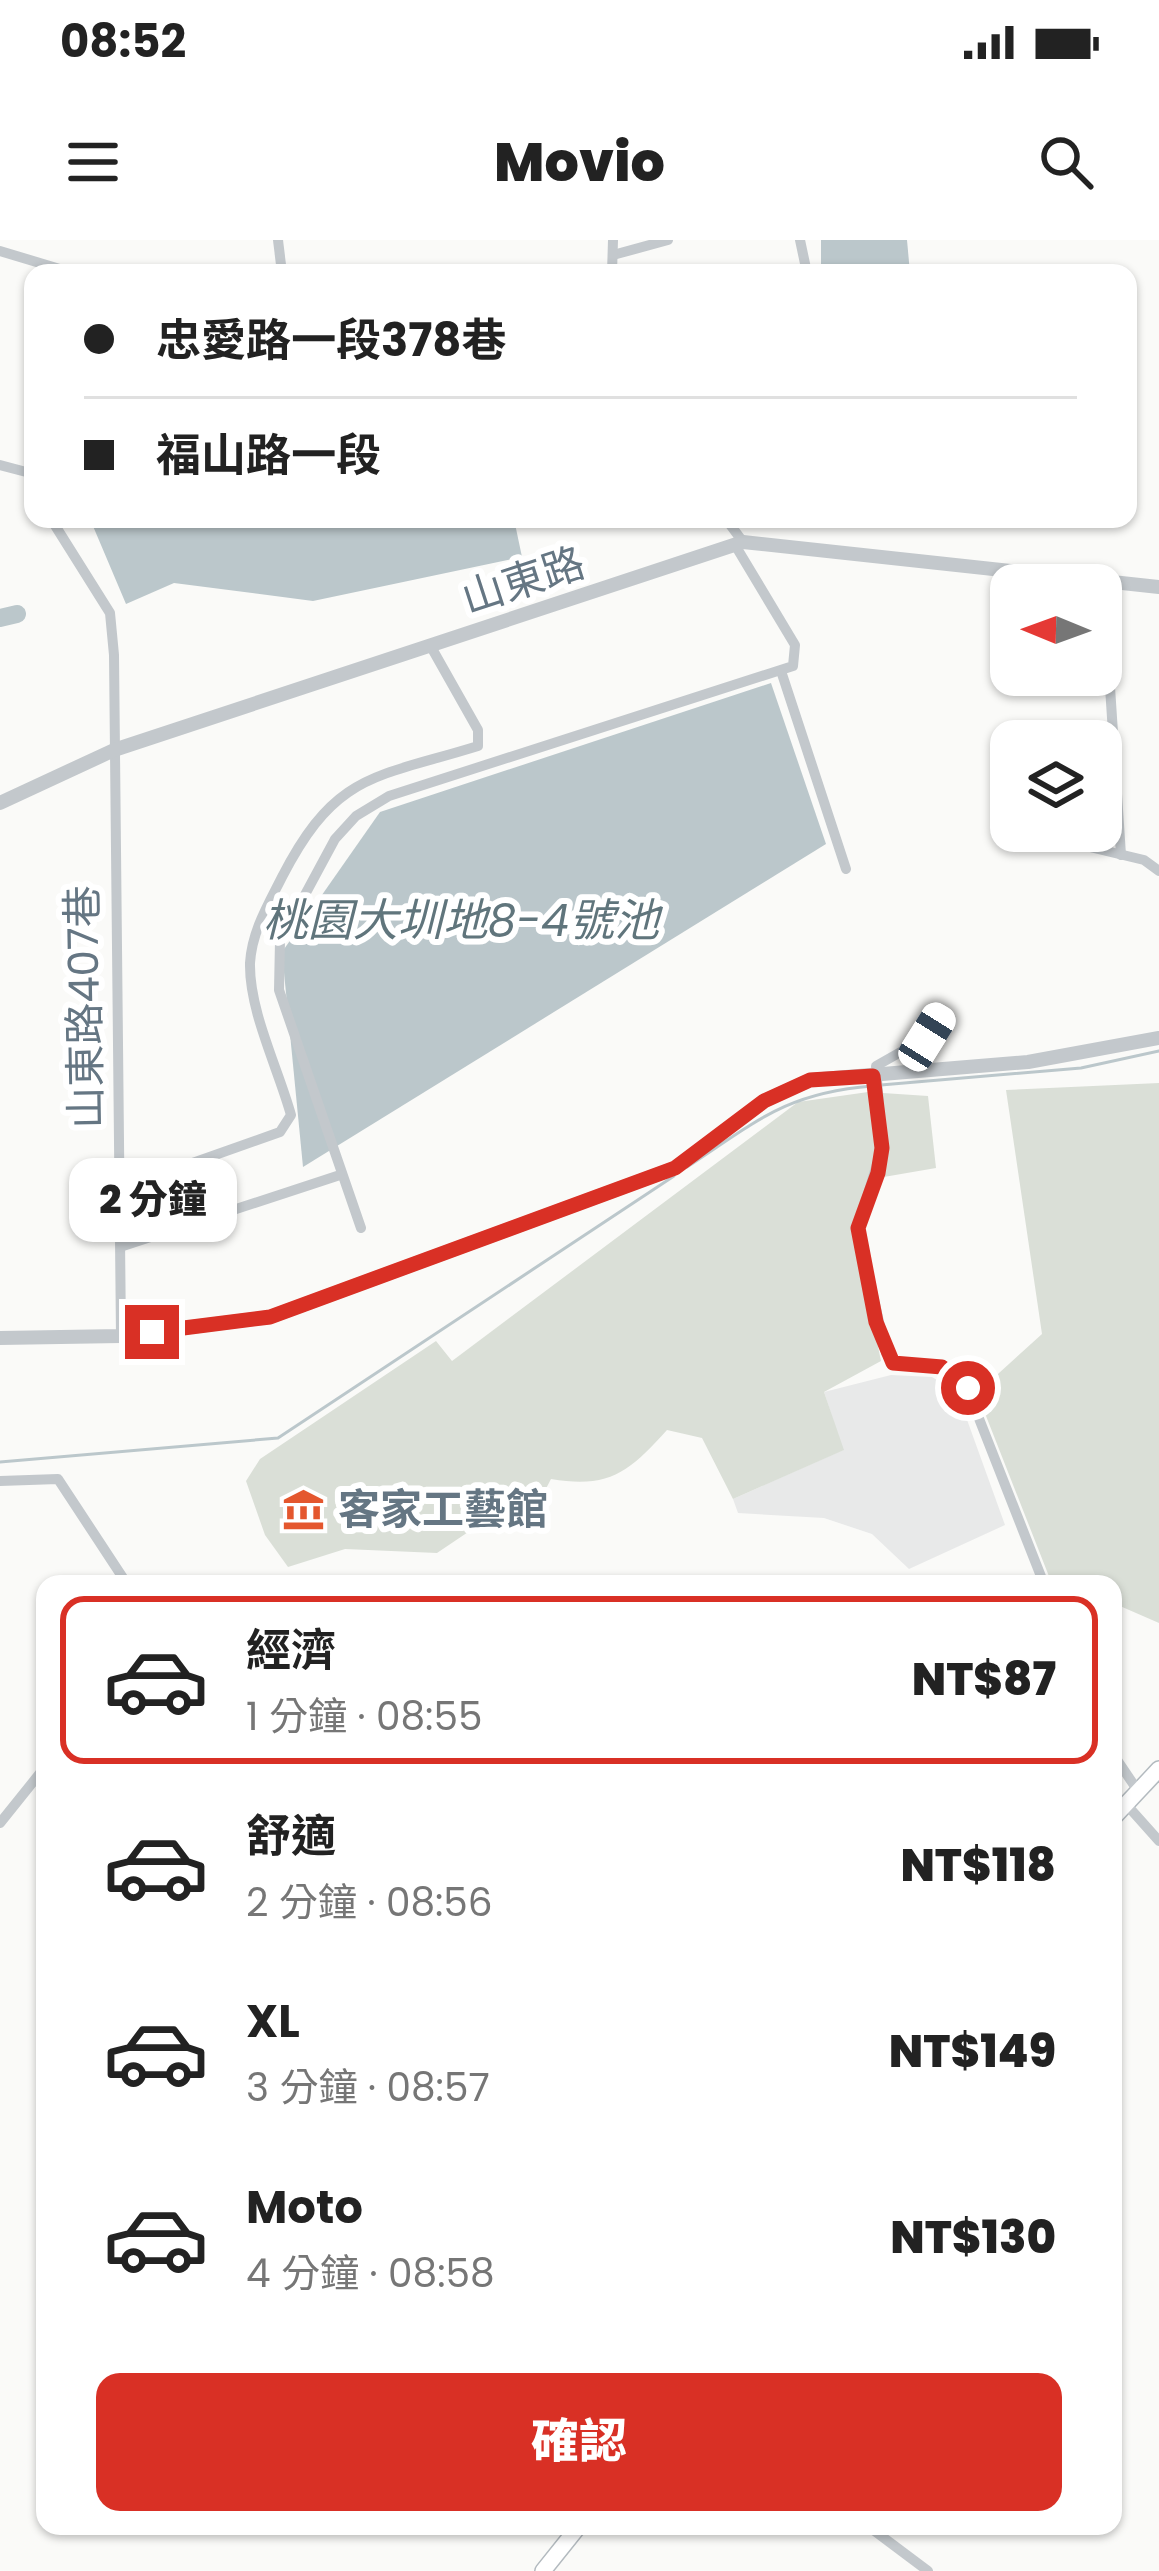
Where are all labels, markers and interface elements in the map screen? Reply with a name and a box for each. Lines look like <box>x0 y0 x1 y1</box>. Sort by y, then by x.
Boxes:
text: 08:52 <box>60 10 186 73</box>
text: Movio <box>494 124 665 200</box>
icon: menu <box>60 129 126 195</box>
icon: search <box>1033 129 1099 195</box>
text: 忠愛路一段378巷 <box>156 309 506 372</box>
text: 福山路一段 <box>156 424 381 487</box>
street label: 山東路 <box>454 533 592 628</box>
north arrow <box>990 564 1122 696</box>
map controls <box>990 564 1122 852</box>
button: layers <box>990 720 1122 852</box>
street label: 山東路407巷 <box>53 885 116 1129</box>
water label: 桃園大圳地8-4號池 <box>263 889 663 952</box>
car <box>893 997 961 1077</box>
callout: 2 分鐘 <box>68 1158 236 1242</box>
text: 2 分鐘 <box>99 1172 207 1227</box>
route end <box>125 1305 179 1359</box>
route start <box>941 1361 995 1415</box>
place label: 客家工藝館 <box>338 1480 548 1539</box>
museum icon: 客家工藝館 <box>281 1486 327 1532</box>
text: 經濟 <box>246 1619 336 1682</box>
icon: car <box>102 1626 210 1734</box>
text: NT$87 <box>912 1648 1056 1711</box>
text: 1 分鐘 · 08:55 <box>246 1689 482 1744</box>
text: 舒適 <box>246 1805 336 1868</box>
icon: car <box>102 1812 210 1920</box>
text: NT$118 <box>900 1834 1056 1897</box>
text: 2 分鐘 · 08:56 <box>246 1875 493 1930</box>
text: XL <box>246 1990 300 2053</box>
icon: car <box>102 1998 210 2106</box>
text: NT$149 <box>889 2020 1056 2083</box>
text: 3 分鐘 · 08:57 <box>246 2060 490 2115</box>
text: Moto <box>246 2176 363 2239</box>
icon: car <box>102 2184 210 2292</box>
text: NT$130 <box>890 2206 1056 2269</box>
text: 4 分鐘 · 08:58 <box>246 2246 495 2301</box>
button: 確認 <box>96 2373 1062 2511</box>

